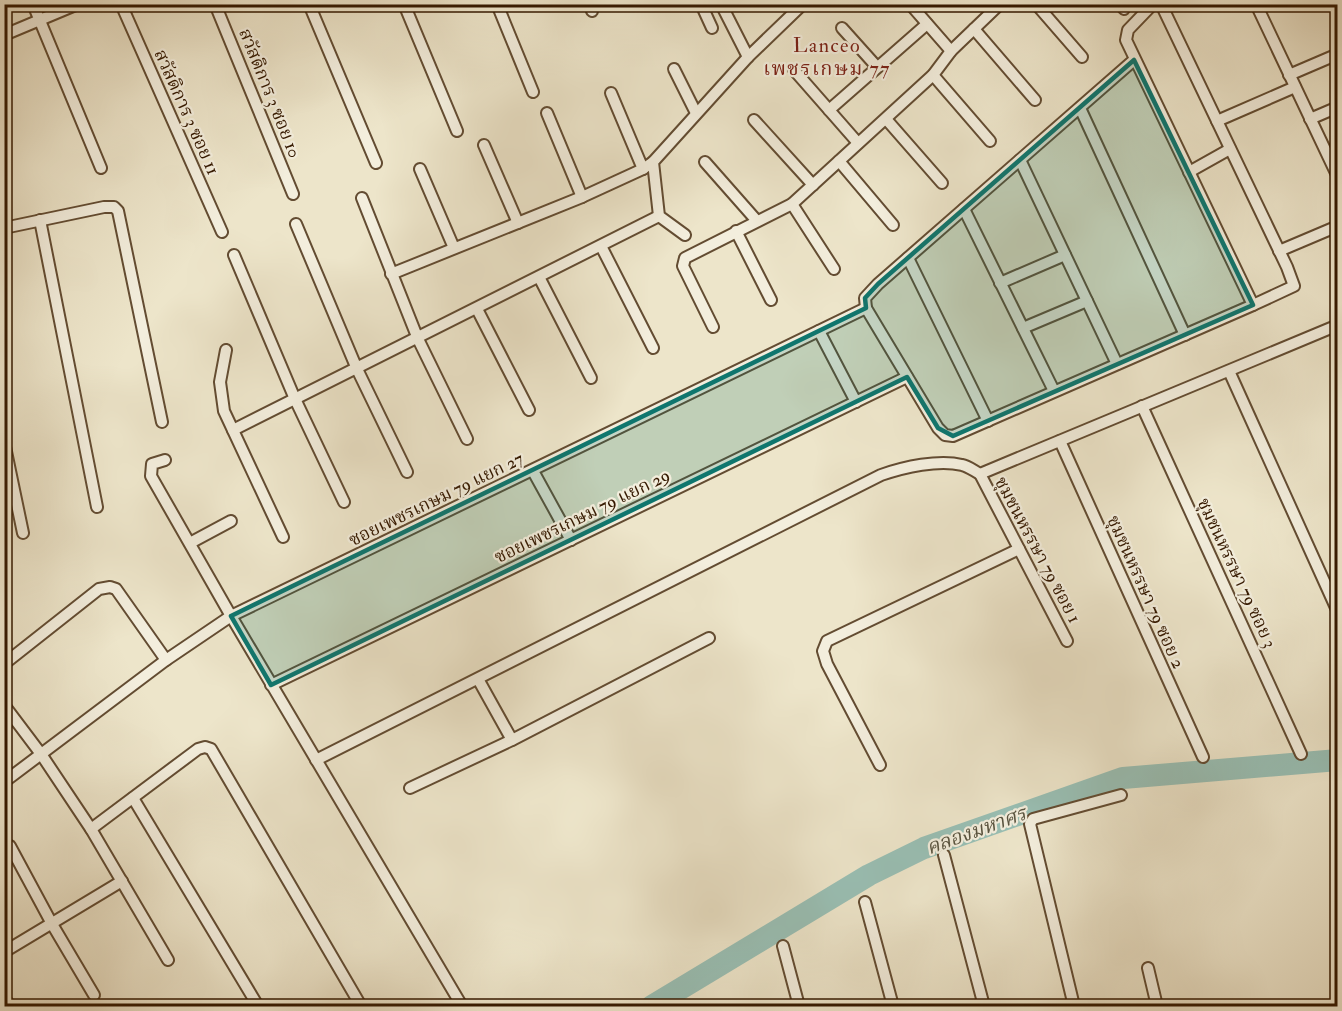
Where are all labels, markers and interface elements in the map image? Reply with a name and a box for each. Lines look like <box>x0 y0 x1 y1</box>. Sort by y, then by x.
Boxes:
street label: สวัสดิการ 3 ซอย 10 <box>233 25 306 161</box>
district label: Lanceo เพชรเกษม 77 <box>763 33 891 81</box>
street label: สวัสดิการ 3 ซอย 11 <box>149 46 224 179</box>
street label: ซอยเพชรเกษม 79 แยก 27 <box>345 447 527 552</box>
street label: ซอยเพชรเกษม 79 แยก 29 <box>491 464 674 569</box>
street label: ชุมชนหรรษา 79 ซอย 1 <box>989 473 1086 627</box>
street label: ชุมชนหรรษา 79 ซอย 3 <box>1192 495 1281 652</box>
street label: ชุมชนหรรษา 79 ซอย 2 <box>1101 512 1190 672</box>
water label: คลองมหาศร <box>923 800 1032 860</box>

